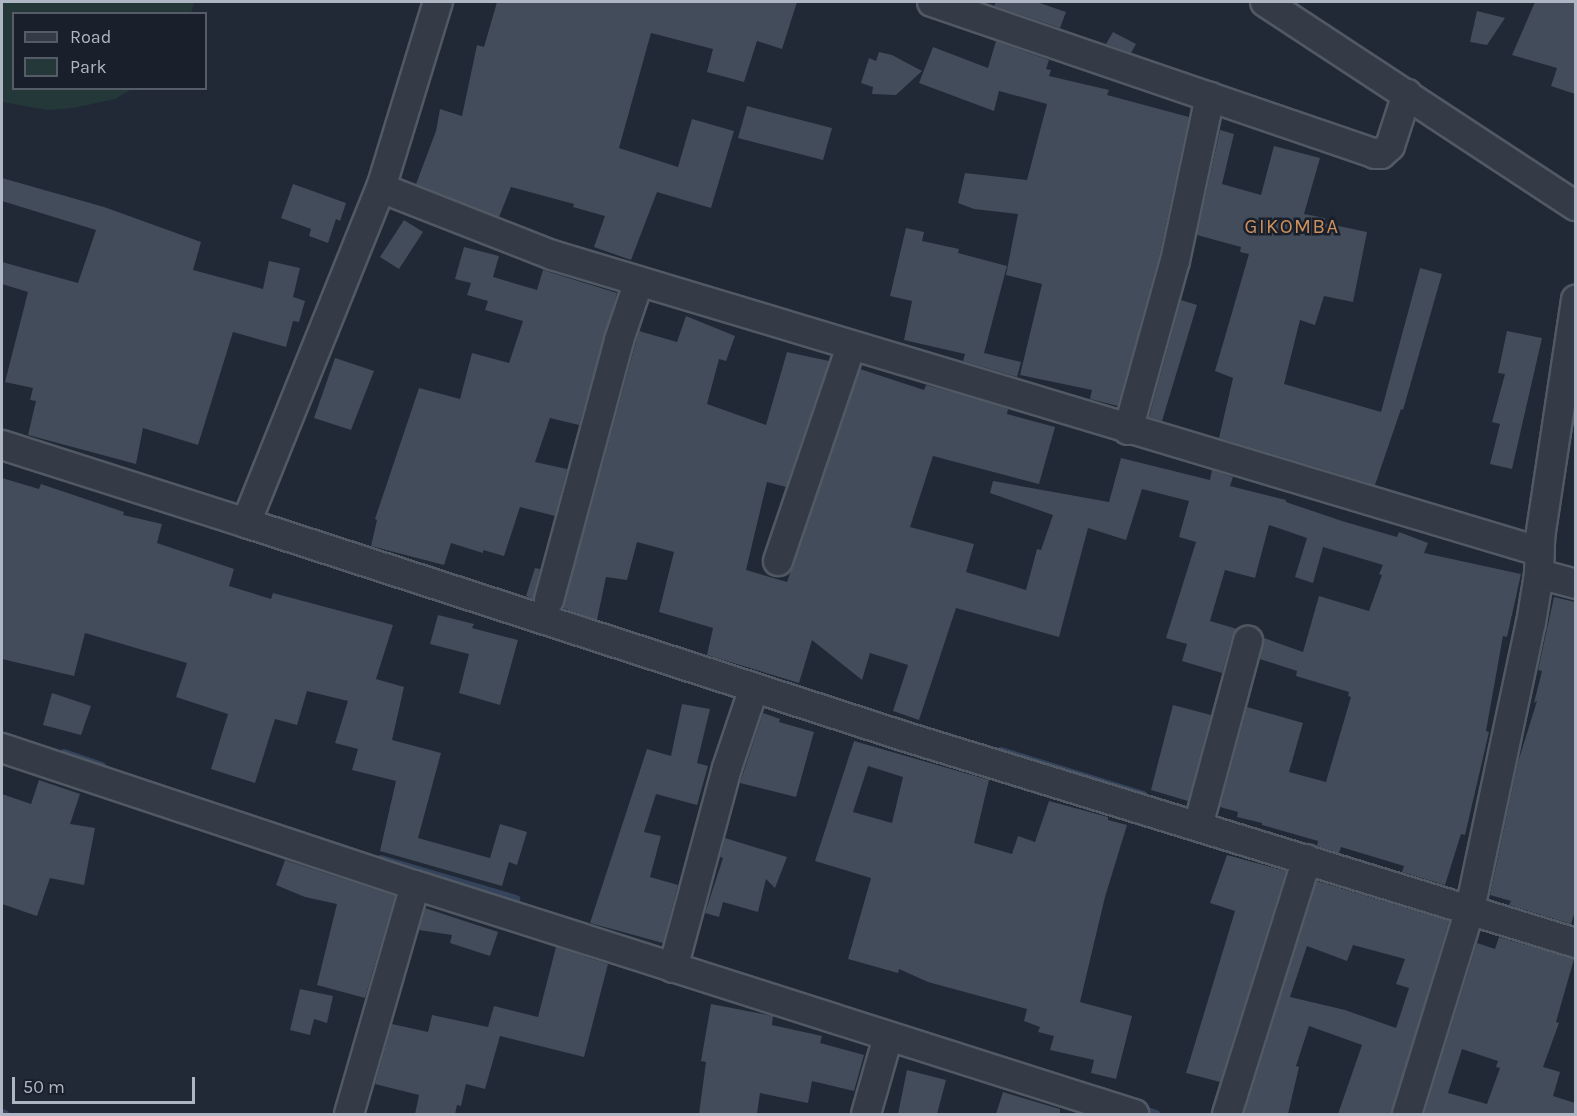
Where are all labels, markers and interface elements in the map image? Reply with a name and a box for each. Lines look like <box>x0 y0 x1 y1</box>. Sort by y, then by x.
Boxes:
legend <box>12 12 207 90</box>
text: Road <box>70 26 111 48</box>
text: Park <box>70 56 107 78</box>
district label: GIKOMBA <box>1245 214 1339 238</box>
scale bar <box>15 1065 198 1103</box>
text: 50 m <box>23 1076 65 1098</box>

